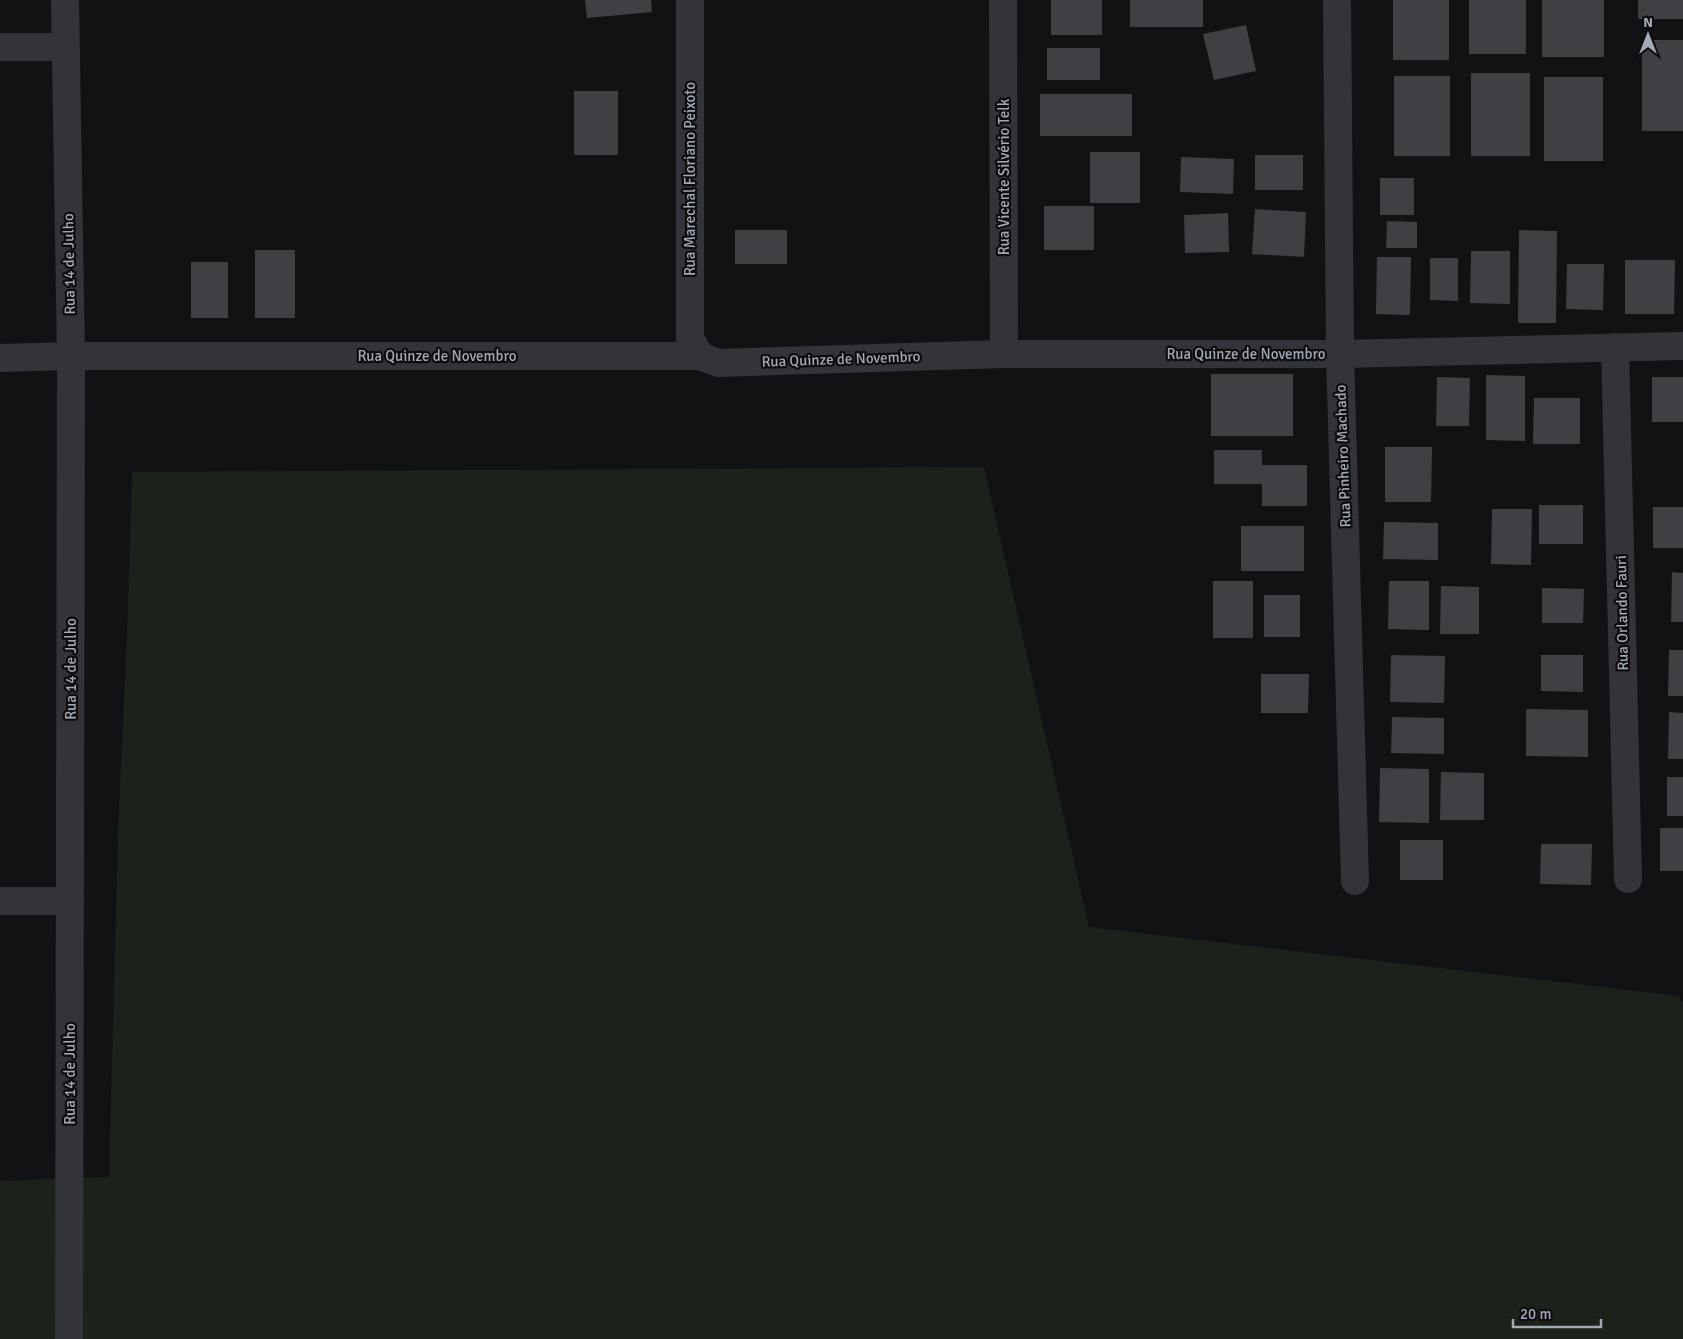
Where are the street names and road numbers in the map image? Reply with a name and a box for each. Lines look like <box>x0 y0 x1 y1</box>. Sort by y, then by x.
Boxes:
street label: Rua Marechal Floriano Peixoto <box>681 82 699 276</box>
street label: Rua Vicente Silvério Telk <box>995 98 1013 255</box>
street label: Rua 14 de Julho <box>59 213 79 315</box>
street label: Rua Quinze de Novembro <box>1167 345 1326 363</box>
street label: Rua Quinze de Novembro <box>358 347 517 365</box>
street label: Rua Quinze de Novembro <box>761 347 921 371</box>
street label: Rua Pinheiro Machado <box>1332 384 1354 528</box>
street label: Rua Orlando Fauri <box>1612 555 1632 671</box>
street label: Rua 14 de Julho <box>62 618 80 720</box>
street label: Rua 14 de Julho <box>61 1023 79 1125</box>

